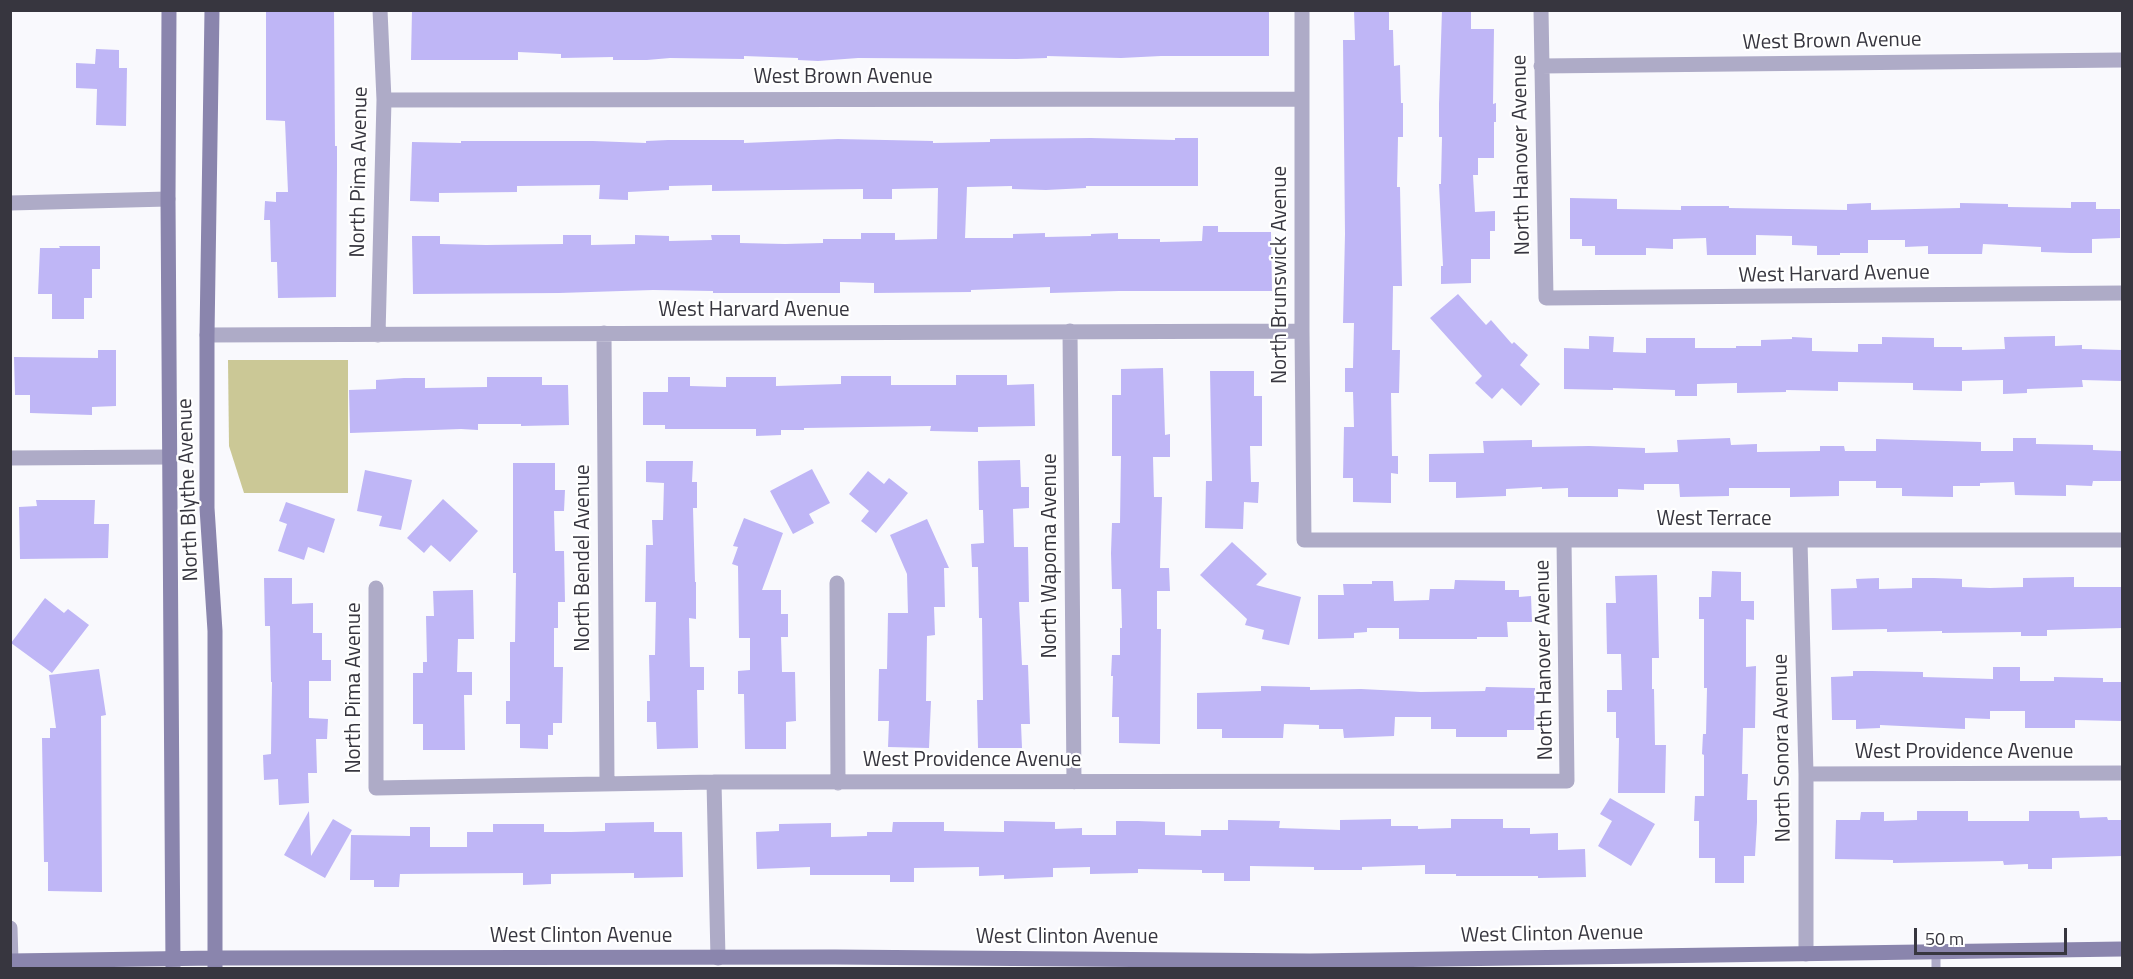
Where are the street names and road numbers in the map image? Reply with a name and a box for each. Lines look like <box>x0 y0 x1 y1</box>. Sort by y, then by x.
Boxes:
street label: West Brown Avenue <box>1742 28 1922 56</box>
street label: North Hanover Avenue <box>1508 54 1536 256</box>
street label: West Brown Avenue <box>753 65 933 91</box>
street label: North Pima Avenue <box>346 86 374 258</box>
street label: North Brunswick Avenue <box>1268 166 1294 384</box>
street label: West Harvard Avenue <box>1738 261 1930 289</box>
street label: West Harvard Avenue <box>658 298 850 324</box>
street label: North Blythe Avenue <box>173 398 205 582</box>
street label: North Wapoma Avenue <box>1038 453 1064 659</box>
street label: North Bendel Avenue <box>571 464 597 652</box>
street label: West Terrace <box>1657 507 1771 533</box>
street label: North Hanover Avenue <box>1531 559 1559 761</box>
street label: North Pima Avenue <box>342 602 368 774</box>
street label: North Sonora Avenue <box>1769 653 1797 843</box>
street label: West Providence Avenue <box>1855 740 2073 766</box>
street label: West Providence Avenue <box>863 748 1081 774</box>
street label: West Clinton Avenue <box>1460 921 1644 949</box>
street label: West Clinton Avenue <box>490 924 672 950</box>
street label: West Clinton Avenue <box>976 925 1158 951</box>

